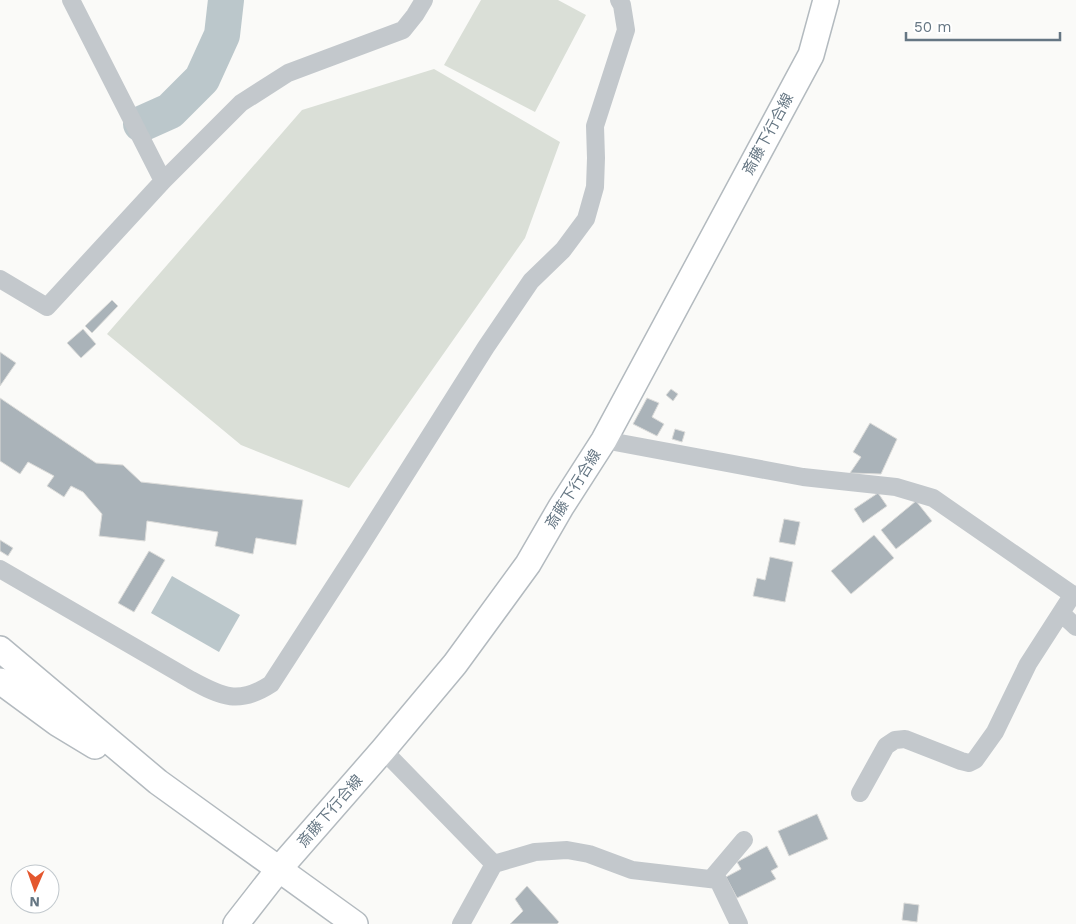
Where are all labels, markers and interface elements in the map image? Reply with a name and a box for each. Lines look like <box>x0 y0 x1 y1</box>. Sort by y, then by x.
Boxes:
scale bar <box>906 10 1060 42</box>
text: 50 m <box>914 18 951 36</box>
street label: 斎藤下行合線 <box>739 90 797 178</box>
street label: 斎藤下行合線 <box>542 446 604 532</box>
street label: 斎藤下行合線 <box>294 771 366 851</box>
north arrow <box>10 864 60 914</box>
text: N <box>29 894 40 910</box>

